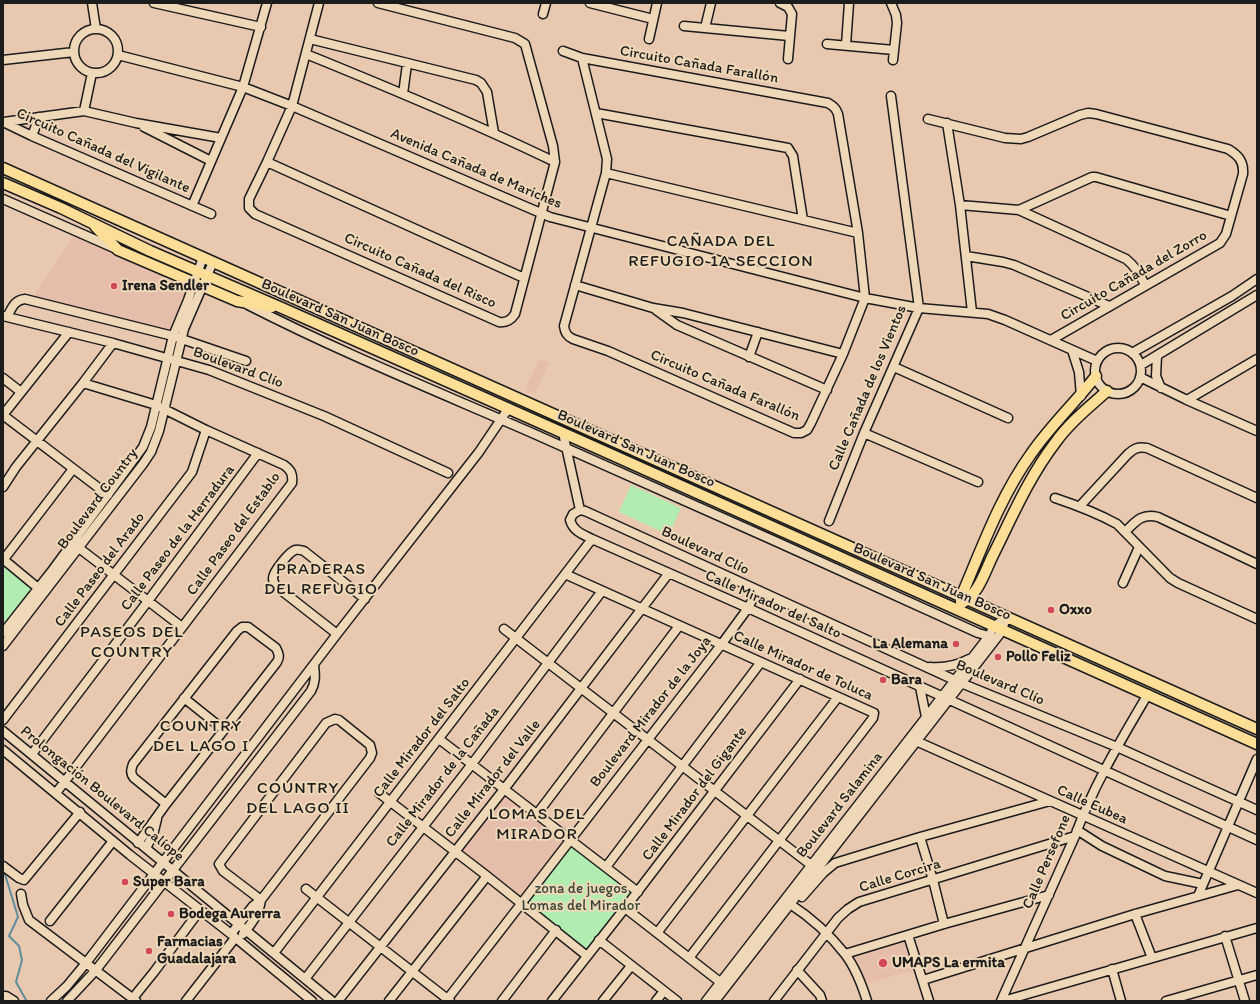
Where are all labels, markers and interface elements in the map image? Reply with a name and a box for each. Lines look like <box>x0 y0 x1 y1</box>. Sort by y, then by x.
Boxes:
street label: Circuito Cañada Farallón <box>618 42 780 88</box>
street label: Circuito Cañada del Vigilante <box>13 104 193 198</box>
street label: Avenida Cañada de Mariches <box>388 125 564 213</box>
street label: Circuito Cañada del Zorro <box>1058 227 1210 325</box>
street label: Circuito Cañada del Risco <box>341 229 499 313</box>
district label: CAÑADA DEL REFUGIO 1A SECCION <box>629 232 813 272</box>
street label: Boulevard San Juan Bosco <box>258 275 422 361</box>
place label: Irena Sendler <box>122 277 209 295</box>
marker: Irena Sendler <box>109 281 119 291</box>
street label: Calle Cañada de los Vientos <box>825 302 911 474</box>
street label: Boulevard Clío <box>190 343 286 393</box>
street label: Circuito Cañada Farallón <box>648 346 802 426</box>
street label: Boulevard San Juan Bosco <box>554 406 718 492</box>
street label: Boulevard Country <box>54 445 142 553</box>
street label: Calle Paseo de la Herradura <box>117 461 239 615</box>
street label: Calle Paseo del Establo <box>183 469 285 599</box>
street label: Calle Paseo del Arado <box>51 509 149 631</box>
street label: Boulevard Clío <box>658 523 752 579</box>
street label: Boulevard San Juan Bosco <box>850 539 1014 625</box>
district label: PRADERAS DEL REFUGIO <box>264 560 378 600</box>
street label: Calle Mirador del Salto <box>702 567 844 643</box>
place label: Oxxo <box>1059 601 1092 619</box>
marker: Oxxo <box>1046 605 1056 615</box>
district label: PASEOS DEL COUNTRY <box>80 623 184 663</box>
street label: Calle Mirador de Toluca <box>730 627 876 705</box>
street label: Boulevard Mirador de la Joya <box>586 633 716 791</box>
place label: La Alemana <box>872 635 948 653</box>
marker: La Alemana <box>951 639 961 649</box>
place label: Pollo Feliz <box>1006 648 1071 666</box>
marker: Pollo Feliz <box>993 652 1003 662</box>
street label: Boulevard Clío <box>953 656 1047 710</box>
place label: Bara <box>891 671 922 689</box>
street label: Calle Mirador del Salto <box>370 675 474 801</box>
marker: Bara <box>878 675 888 685</box>
street label: Calle Mirador de la Cañada <box>382 703 504 851</box>
street label: Calle Mirador del Valle <box>441 716 545 842</box>
district label: COUNTRY DEL LAGO I <box>153 717 249 757</box>
street label: Prolongación Boulevard Calíope <box>16 722 188 866</box>
street label: Calle Mirador del Gigante <box>639 723 751 865</box>
street label: Boulevard Salamina <box>793 748 887 862</box>
district label: COUNTRY DEL LAGO II <box>247 779 349 819</box>
street label: Calle Eubea <box>1054 781 1130 829</box>
district label: LOMAS DEL MIRADOR <box>489 805 585 845</box>
street label: Calle Persefone <box>1019 812 1075 912</box>
street label: Calle Corcira <box>857 855 943 897</box>
place label: Super Bara <box>133 873 205 891</box>
marker: Super Bara <box>120 877 130 887</box>
park label: zona de juegos Lomas del Mirador <box>522 880 640 915</box>
place label: Bodega Aurerra <box>179 905 281 923</box>
marker: Bodega Aurerra <box>166 909 176 919</box>
place label: Farmacias Guadalajara <box>157 933 236 968</box>
marker: Farmacias Guadalajara <box>144 946 154 956</box>
place label: UMAPS La ermita <box>892 954 1005 972</box>
marker: UMAPS La ermita <box>877 957 889 969</box>

